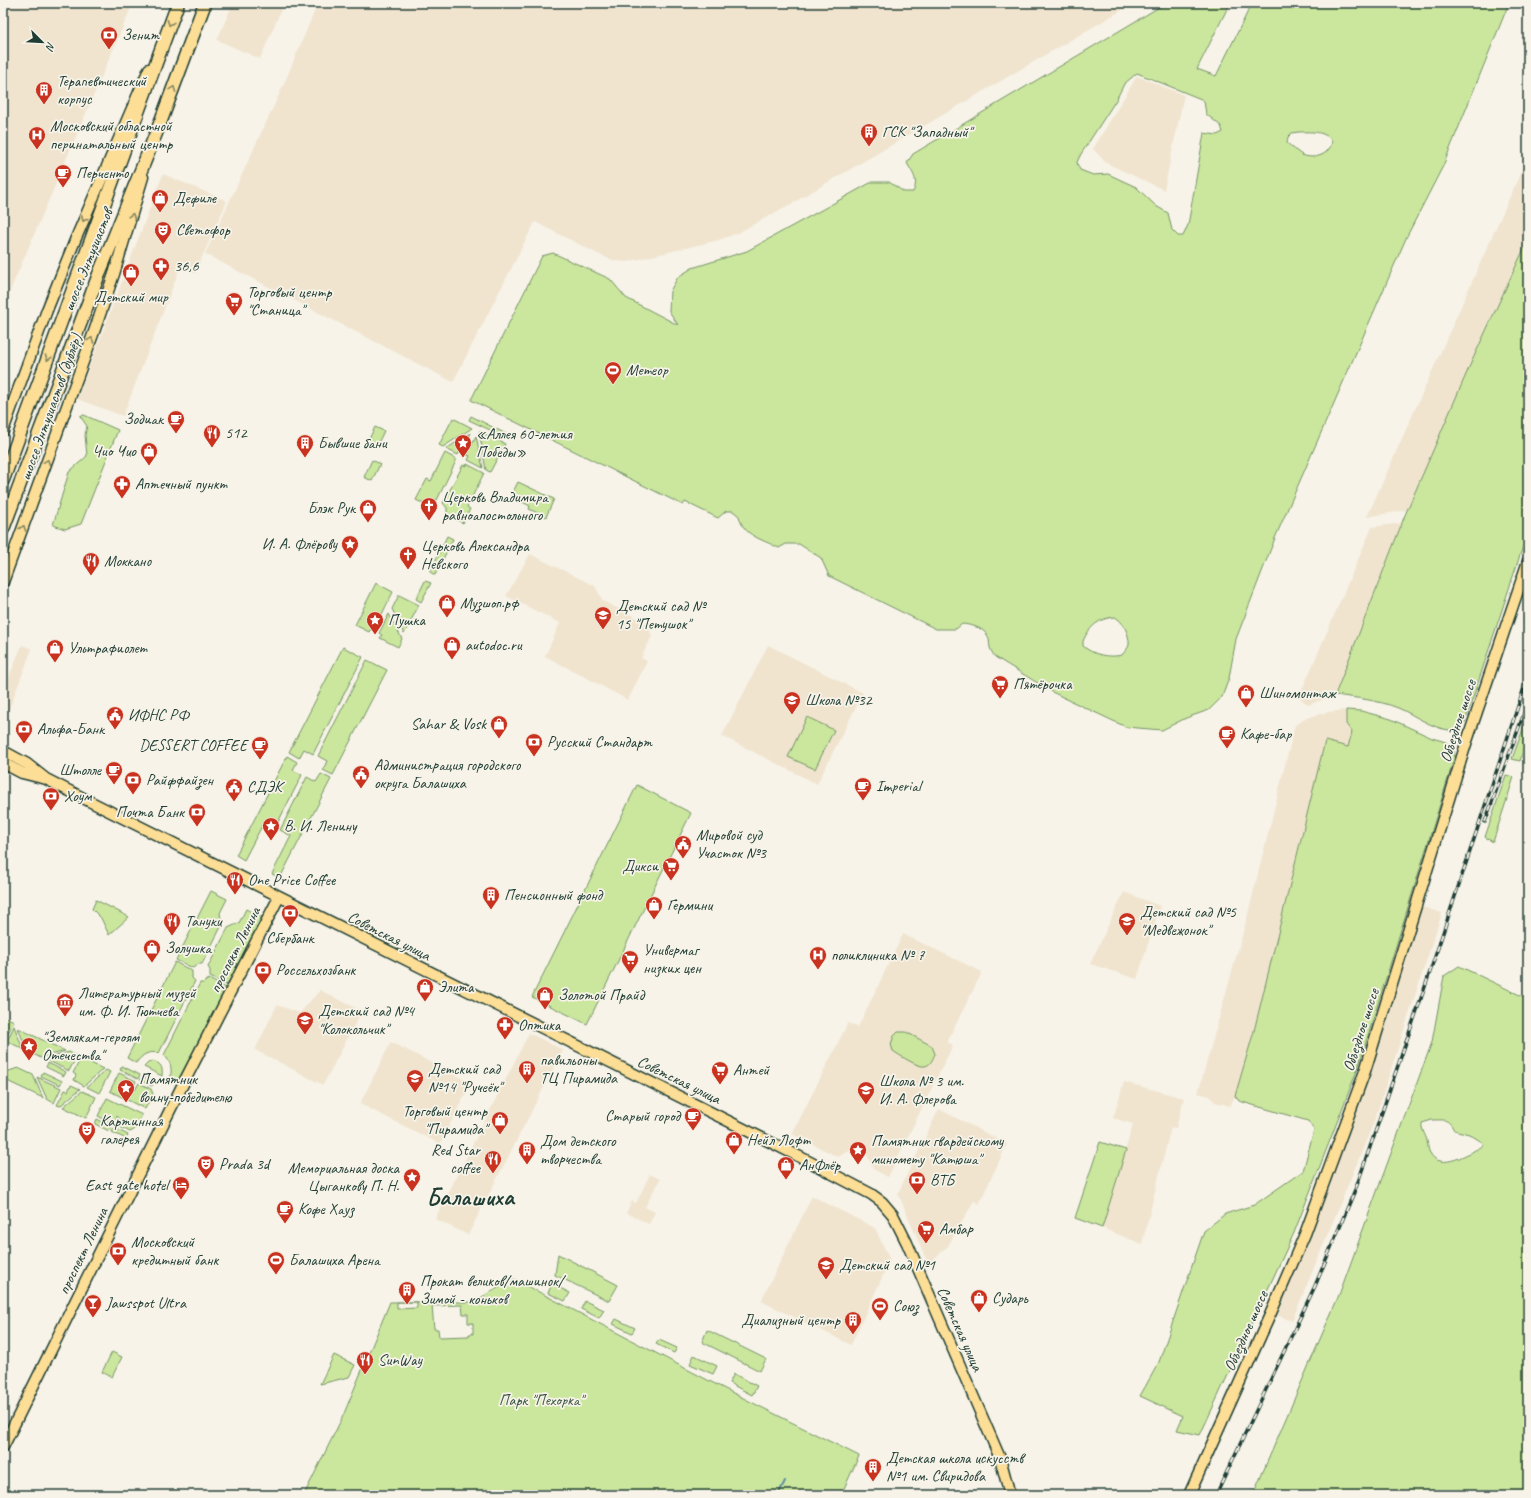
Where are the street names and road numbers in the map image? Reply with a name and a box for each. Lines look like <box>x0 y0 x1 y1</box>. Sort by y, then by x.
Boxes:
street label: шоссе Энтузиастов <box>58 203 119 314</box>
street label: шоссе Энтузиастов (дублёр) <box>15 330 87 483</box>
street label: Объездное шоссе <box>1435 675 1481 765</box>
street label: проспект Ленина <box>205 902 266 996</box>
street label: Советская улица <box>344 907 435 966</box>
street label: Объездное шоссе <box>1338 984 1384 1074</box>
street label: Советская улица <box>634 1051 725 1109</box>
street label: проспект Ленина <box>53 1203 113 1298</box>
street label: Советская улица <box>933 1284 988 1375</box>
street label: Объездное шоссе <box>1219 1286 1273 1374</box>

